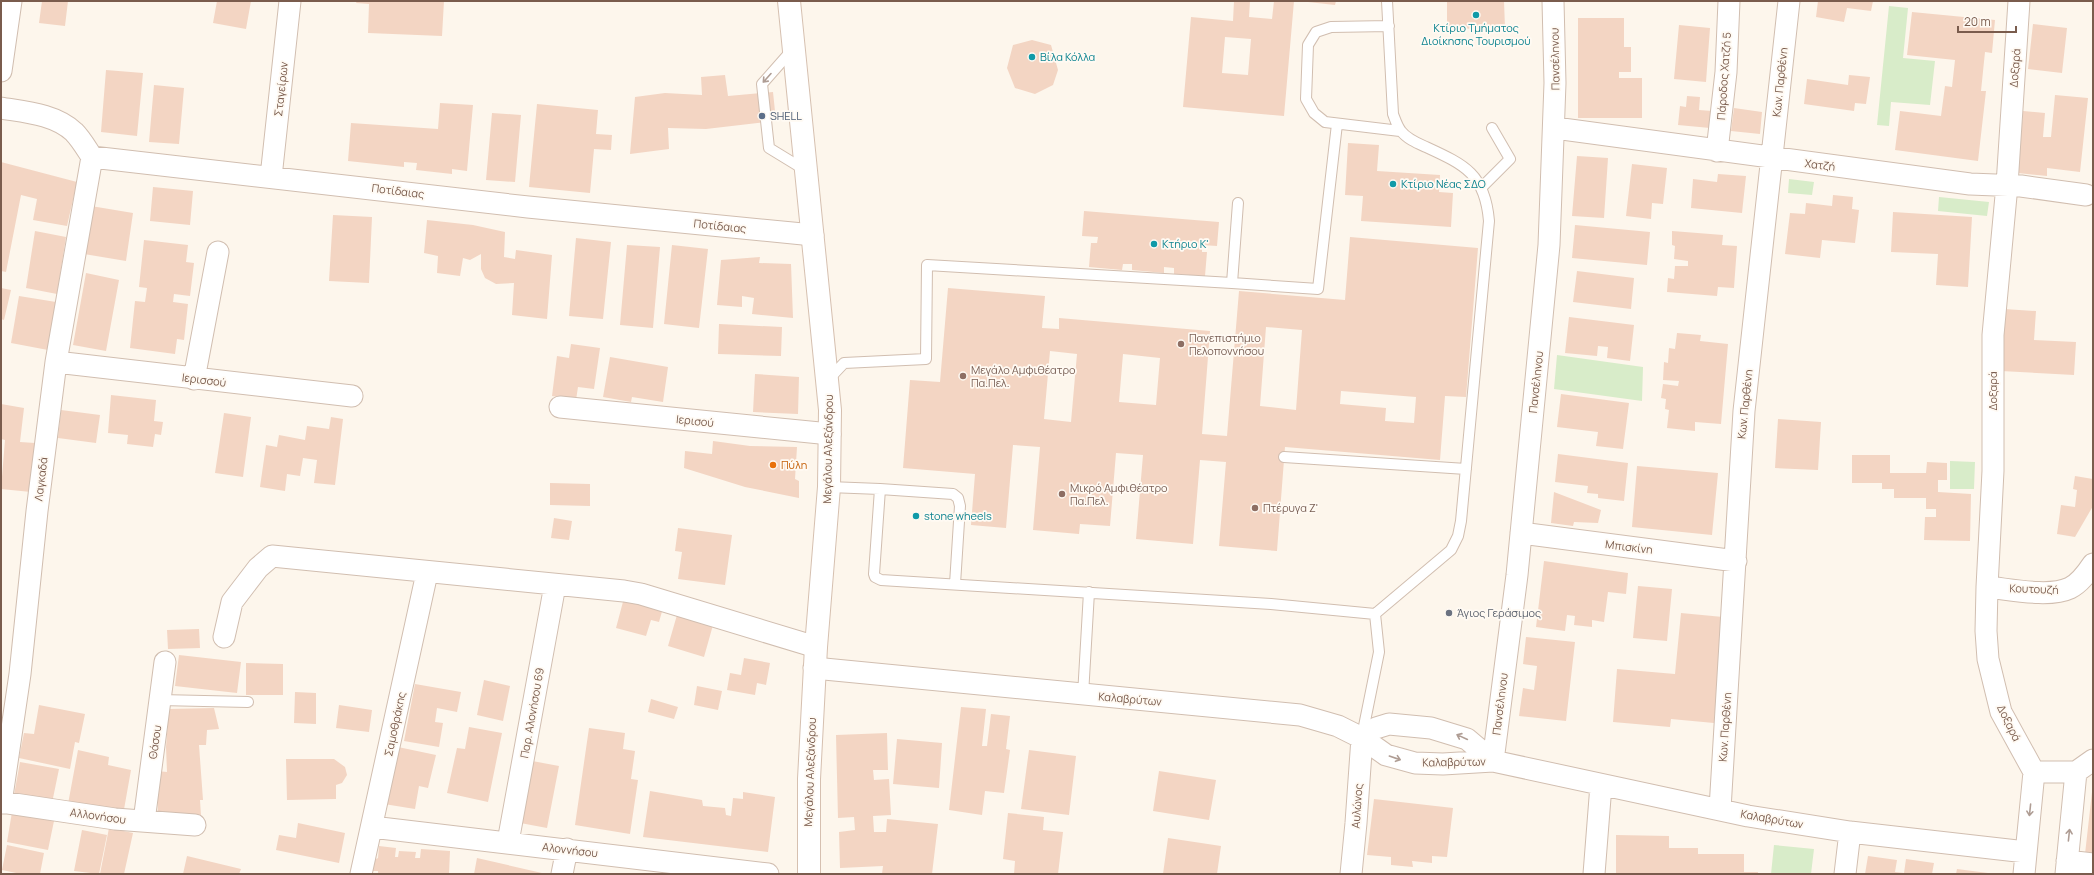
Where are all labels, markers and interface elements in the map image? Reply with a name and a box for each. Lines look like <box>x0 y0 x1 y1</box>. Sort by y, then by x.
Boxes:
scale bar <box>1958 8 2016 34</box>
marker: Κτίριο Τμήματος Διοίκησης Τουρισμού <box>1471 10 1481 20</box>
text: 20 m <box>1964 13 1991 30</box>
place label: Κτίριο Τμήματος Διοίκησης Τουρισμού <box>1421 20 1531 48</box>
street label: Πανσέληνου <box>1546 28 1563 90</box>
street label: Πάροδος Χατζή 5 <box>1713 32 1734 120</box>
street label: Κων. Παρθένη <box>1768 46 1791 117</box>
street label: Δοξαρά <box>2006 48 2023 88</box>
place label: Βίλα Κόλλα <box>1040 49 1095 64</box>
marker: Βίλα Κόλλα <box>1027 52 1037 62</box>
street label: Σταγείρων <box>270 60 291 117</box>
one-way arrow <box>763 73 772 83</box>
place label: SHELL <box>770 108 802 123</box>
marker: SHELL <box>757 111 767 121</box>
street label: Χατζή <box>1804 155 1836 174</box>
place label: Κτίριο Νέας ΣΔΟ <box>1401 176 1486 191</box>
marker: Κτίριο Νέας ΣΔΟ <box>1388 179 1398 189</box>
street label: Ποτίδαιας <box>371 180 425 201</box>
street label: Ποτίδαιας <box>693 215 747 236</box>
place label: Κτήριο Κ' <box>1162 236 1209 251</box>
marker: Κτήριο Κ' <box>1149 239 1159 249</box>
place label: Πανεπιστήμιο Πελοποννήσου <box>1189 330 1264 358</box>
marker: Πανεπιστήμιο Πελοποννήσου <box>1176 339 1186 349</box>
street label: Πανσέληνου <box>1525 350 1546 414</box>
place label: Μεγάλο Αμφιθέατρο Πα.Πελ. <box>971 362 1076 390</box>
street label: Κων. Παρθένη <box>1733 368 1756 439</box>
street label: Ιερισσού <box>181 369 227 390</box>
marker: Μεγάλο Αμφιθέατρο Πα.Πελ. <box>958 371 968 381</box>
street label: Δοξαρά <box>1985 371 2000 411</box>
street label: Μεγάλου Αλεξάνδρου <box>819 394 836 504</box>
street label: Ιερισού <box>675 411 715 430</box>
street label: Λαγκαδά <box>30 456 51 502</box>
place label: Πύλη <box>781 457 807 472</box>
marker: Πύλη <box>768 460 778 470</box>
place label: Μικρό Αμφιθέατρο Πα.Πελ. <box>1070 480 1168 508</box>
marker: Μικρό Αμφιθέατρο Πα.Πελ. <box>1057 489 1067 499</box>
place label: Πτέρυγα Ζ' <box>1263 500 1318 515</box>
marker: Πτέρυγα Ζ' <box>1250 503 1260 513</box>
place label: stone wheels <box>924 508 992 523</box>
marker: stone wheels <box>911 511 921 521</box>
street label: Μπισκίνη <box>1604 536 1654 557</box>
street label: Κουτουζή <box>2009 580 2059 597</box>
place label: Άγιος Γεράσιμος <box>1457 605 1541 620</box>
marker: Άγιος Γεράσιμος <box>1444 608 1454 618</box>
street label: Παρ. Αλονήσου 69 <box>516 666 547 759</box>
street label: Πανσέληνου <box>1488 672 1511 736</box>
street label: Καλαβρύτων <box>1098 688 1163 709</box>
street label: Σαμοθράκης <box>380 690 409 758</box>
street label: Κων. Παρθένη <box>1715 692 1734 762</box>
street label: Δοξαρά <box>1994 702 2025 744</box>
street label: Μεγάλου Αλεξάνδρου <box>800 717 819 827</box>
street label: Θάσου <box>145 724 164 760</box>
one-way arrow <box>1457 733 1469 741</box>
street label: Καλαβρύτων <box>1422 753 1486 770</box>
one-way arrow <box>1388 755 1401 762</box>
street label: Αυλώνος <box>1347 783 1366 829</box>
one-way arrow <box>2027 803 2034 816</box>
street label: Αλλονήσου <box>69 804 127 827</box>
street label: Καλαβρύτων <box>1739 806 1805 831</box>
one-way arrow <box>2066 829 2073 842</box>
street label: Αλοννήσου <box>541 839 599 860</box>

